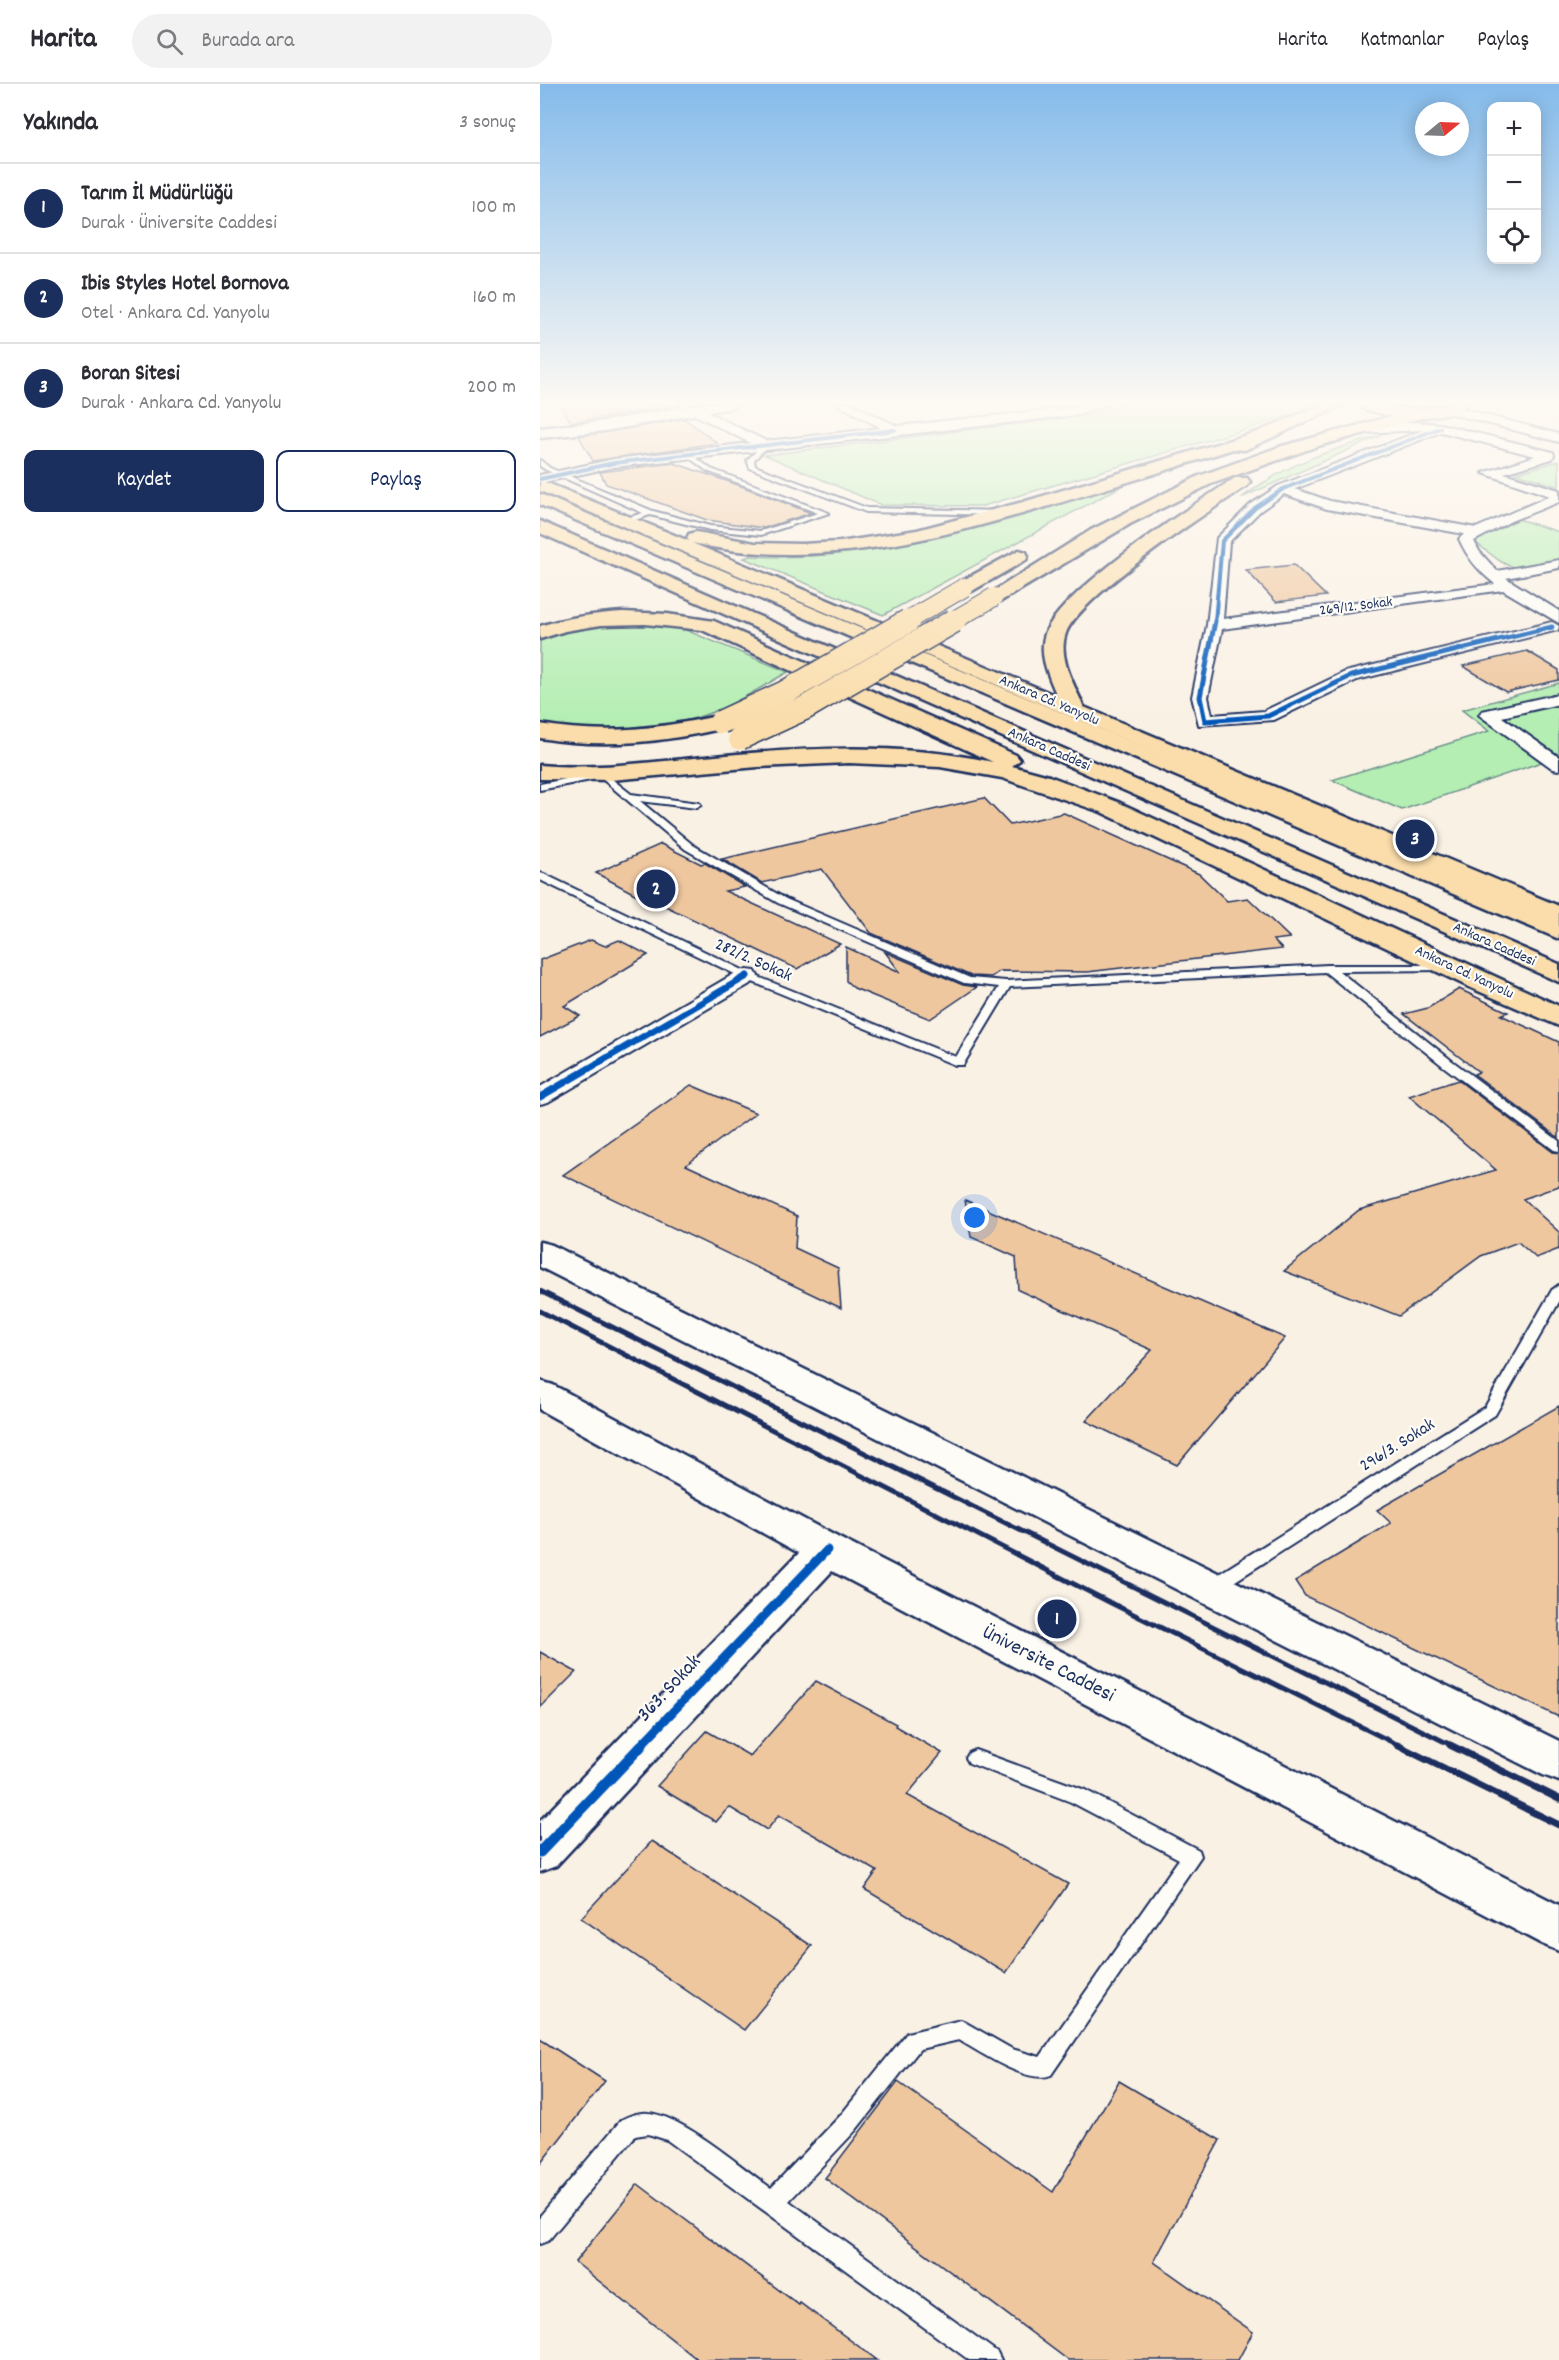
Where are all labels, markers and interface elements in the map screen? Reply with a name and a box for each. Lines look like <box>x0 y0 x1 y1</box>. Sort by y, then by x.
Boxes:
search box <box>132 14 552 68</box>
text: Harita <box>30 21 96 61</box>
icon: search <box>153 25 186 58</box>
text: Burada ara <box>201 26 294 57</box>
text: Harita <box>1277 26 1327 56</box>
text: Katmanlar <box>1360 26 1444 56</box>
text: Paylaş <box>1477 26 1529 56</box>
north arrow <box>1415 102 1469 156</box>
map controls <box>1487 102 1541 264</box>
button: + <box>1487 102 1541 156</box>
text: Yakında <box>24 105 98 142</box>
text: 3 sonuç <box>459 109 516 137</box>
button: − <box>1487 156 1541 210</box>
text: Tarım İl Müdürlüğü <box>81 179 233 210</box>
text: 1 <box>41 194 46 222</box>
text: 100 m <box>472 194 516 222</box>
text: Durak · Üniversite Caddesi <box>81 210 277 238</box>
button: locate <box>1487 210 1541 264</box>
text: Ibis Styles Hotel Bornova <box>81 269 289 300</box>
text: 2 <box>39 284 48 312</box>
text: 160 m <box>473 284 516 312</box>
text: Otel · Ankara Cd. Yanyolu <box>81 300 270 328</box>
text: Boran Sitesi <box>81 359 180 390</box>
text: 3 <box>39 374 48 402</box>
text: 200 m <box>467 374 516 402</box>
text: Durak · Ankara Cd. Yanyolu <box>81 390 281 418</box>
button: Kaydet <box>24 450 264 512</box>
button: Paylaş <box>276 450 516 512</box>
street label: 269/12. Sokak <box>1318 592 1394 622</box>
street label: Ankara Cd. Yanyolu <box>995 670 1103 732</box>
street label: Ankara Caddesi <box>1004 722 1094 778</box>
pin: 3 <box>1396 816 1434 861</box>
pin: 2 <box>636 866 676 912</box>
street label: Ankara Caddesi <box>1449 917 1539 973</box>
street label: 282/2. Sokak <box>710 933 796 989</box>
street label: Ankara Cd. Yanyolu <box>1411 940 1517 1006</box>
your location <box>960 1203 989 1232</box>
street label: 296/3. Sokak <box>1356 1413 1440 1479</box>
pin: 1 <box>1038 1596 1076 1642</box>
street label: Üniversite Caddesi <box>977 1619 1120 1711</box>
street label: 363. Sokak <box>631 1648 709 1730</box>

